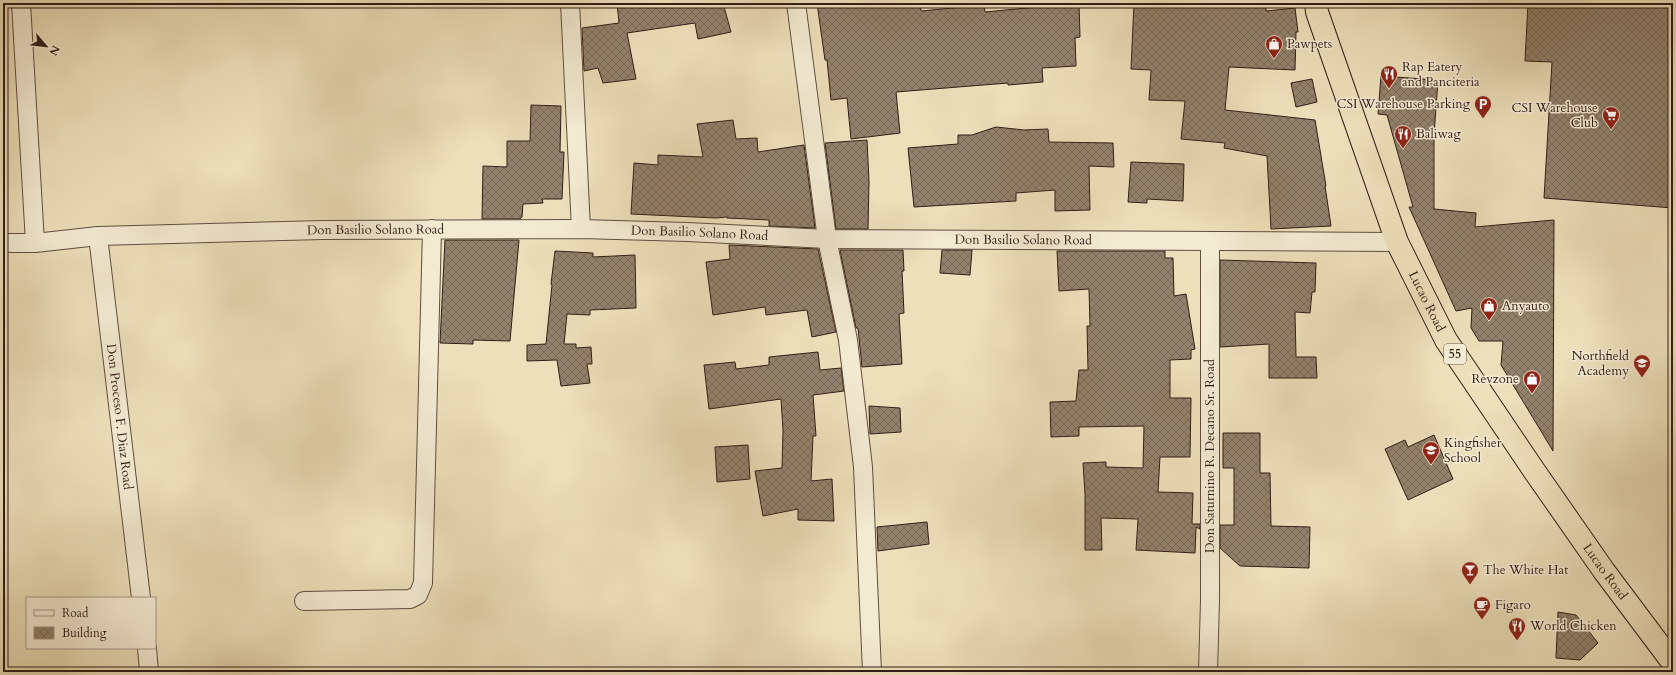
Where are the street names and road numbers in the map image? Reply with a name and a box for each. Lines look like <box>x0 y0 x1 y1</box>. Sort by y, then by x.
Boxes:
street label: Don Basilio Solano Road <box>307 221 444 239</box>
street label: Don Basilio Solano Road <box>631 221 769 245</box>
street label: Don Basilio Solano Road <box>955 231 1092 249</box>
street label: Lucao Road <box>1404 268 1449 335</box>
street label: Don Proceso F. Diaz Road <box>102 343 137 491</box>
road number: 55 <box>1444 344 1466 364</box>
street label: Don Saturnino R. Decano Sr. Road <box>1201 359 1219 553</box>
street label: Lucao Road <box>1578 540 1632 604</box>

